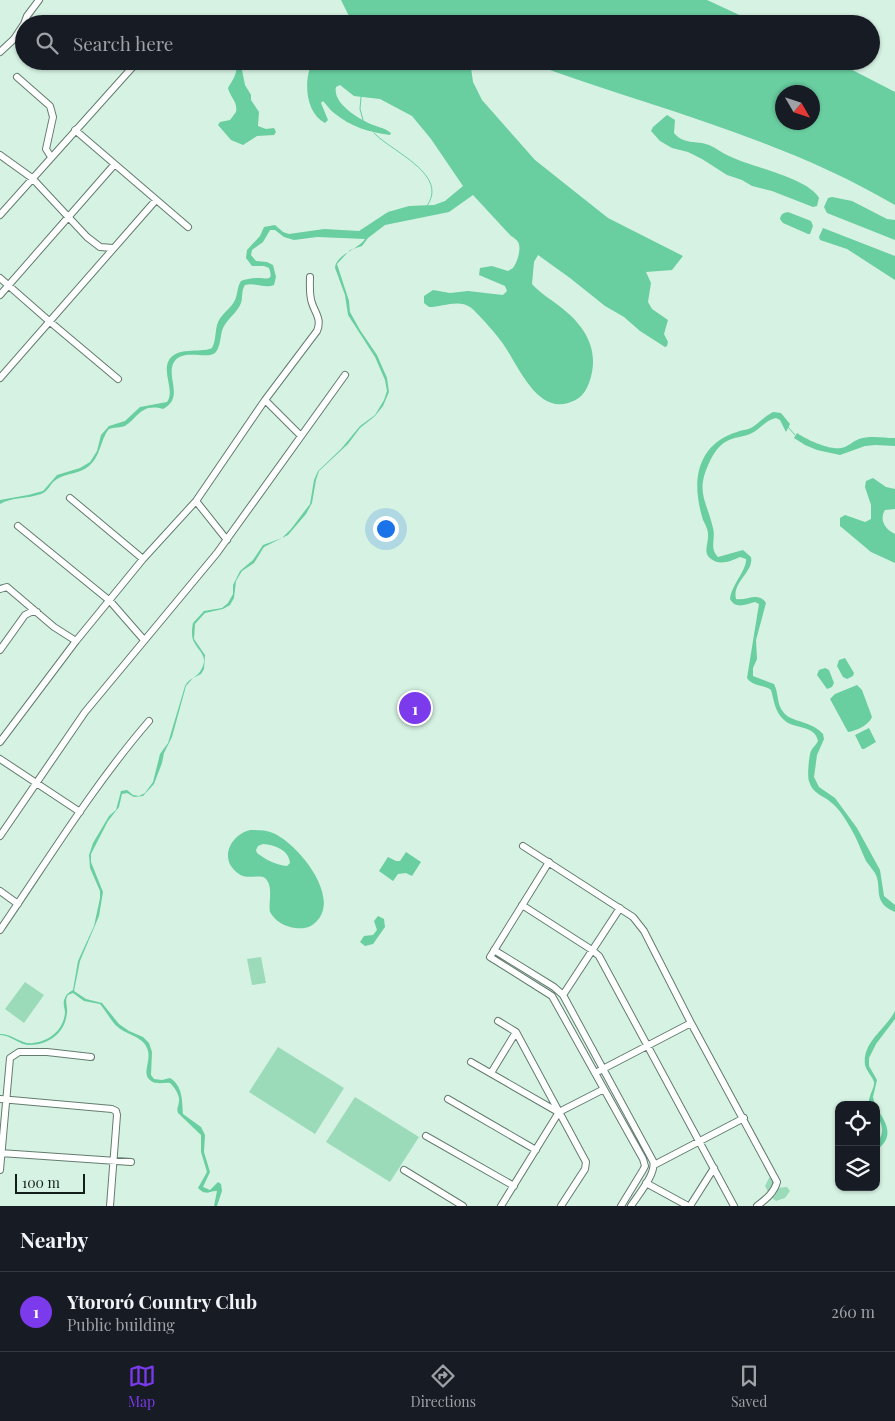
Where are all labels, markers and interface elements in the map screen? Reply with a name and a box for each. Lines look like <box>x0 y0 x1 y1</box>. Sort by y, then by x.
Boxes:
search box <box>15 15 880 70</box>
icon: search <box>33 29 61 57</box>
text: Search here <box>73 30 173 56</box>
north arrow <box>775 85 820 130</box>
your location <box>373 516 399 542</box>
pin: 1 <box>399 689 431 727</box>
map controls <box>835 1101 880 1191</box>
button: locate <box>835 1101 880 1146</box>
button: layers <box>835 1146 880 1191</box>
scale bar <box>15 1171 85 1194</box>
text: 100 m <box>22 1173 60 1192</box>
text: Nearby <box>20 1225 89 1253</box>
text: Ytororó Country Club <box>67 1288 257 1314</box>
text: 1 <box>33 1301 39 1322</box>
text: 260 m <box>831 1301 875 1322</box>
text: Public building <box>67 1314 175 1335</box>
tab: Map <box>128 1362 156 1411</box>
tab: Directions <box>411 1362 476 1411</box>
tab: Saved <box>731 1362 767 1411</box>

